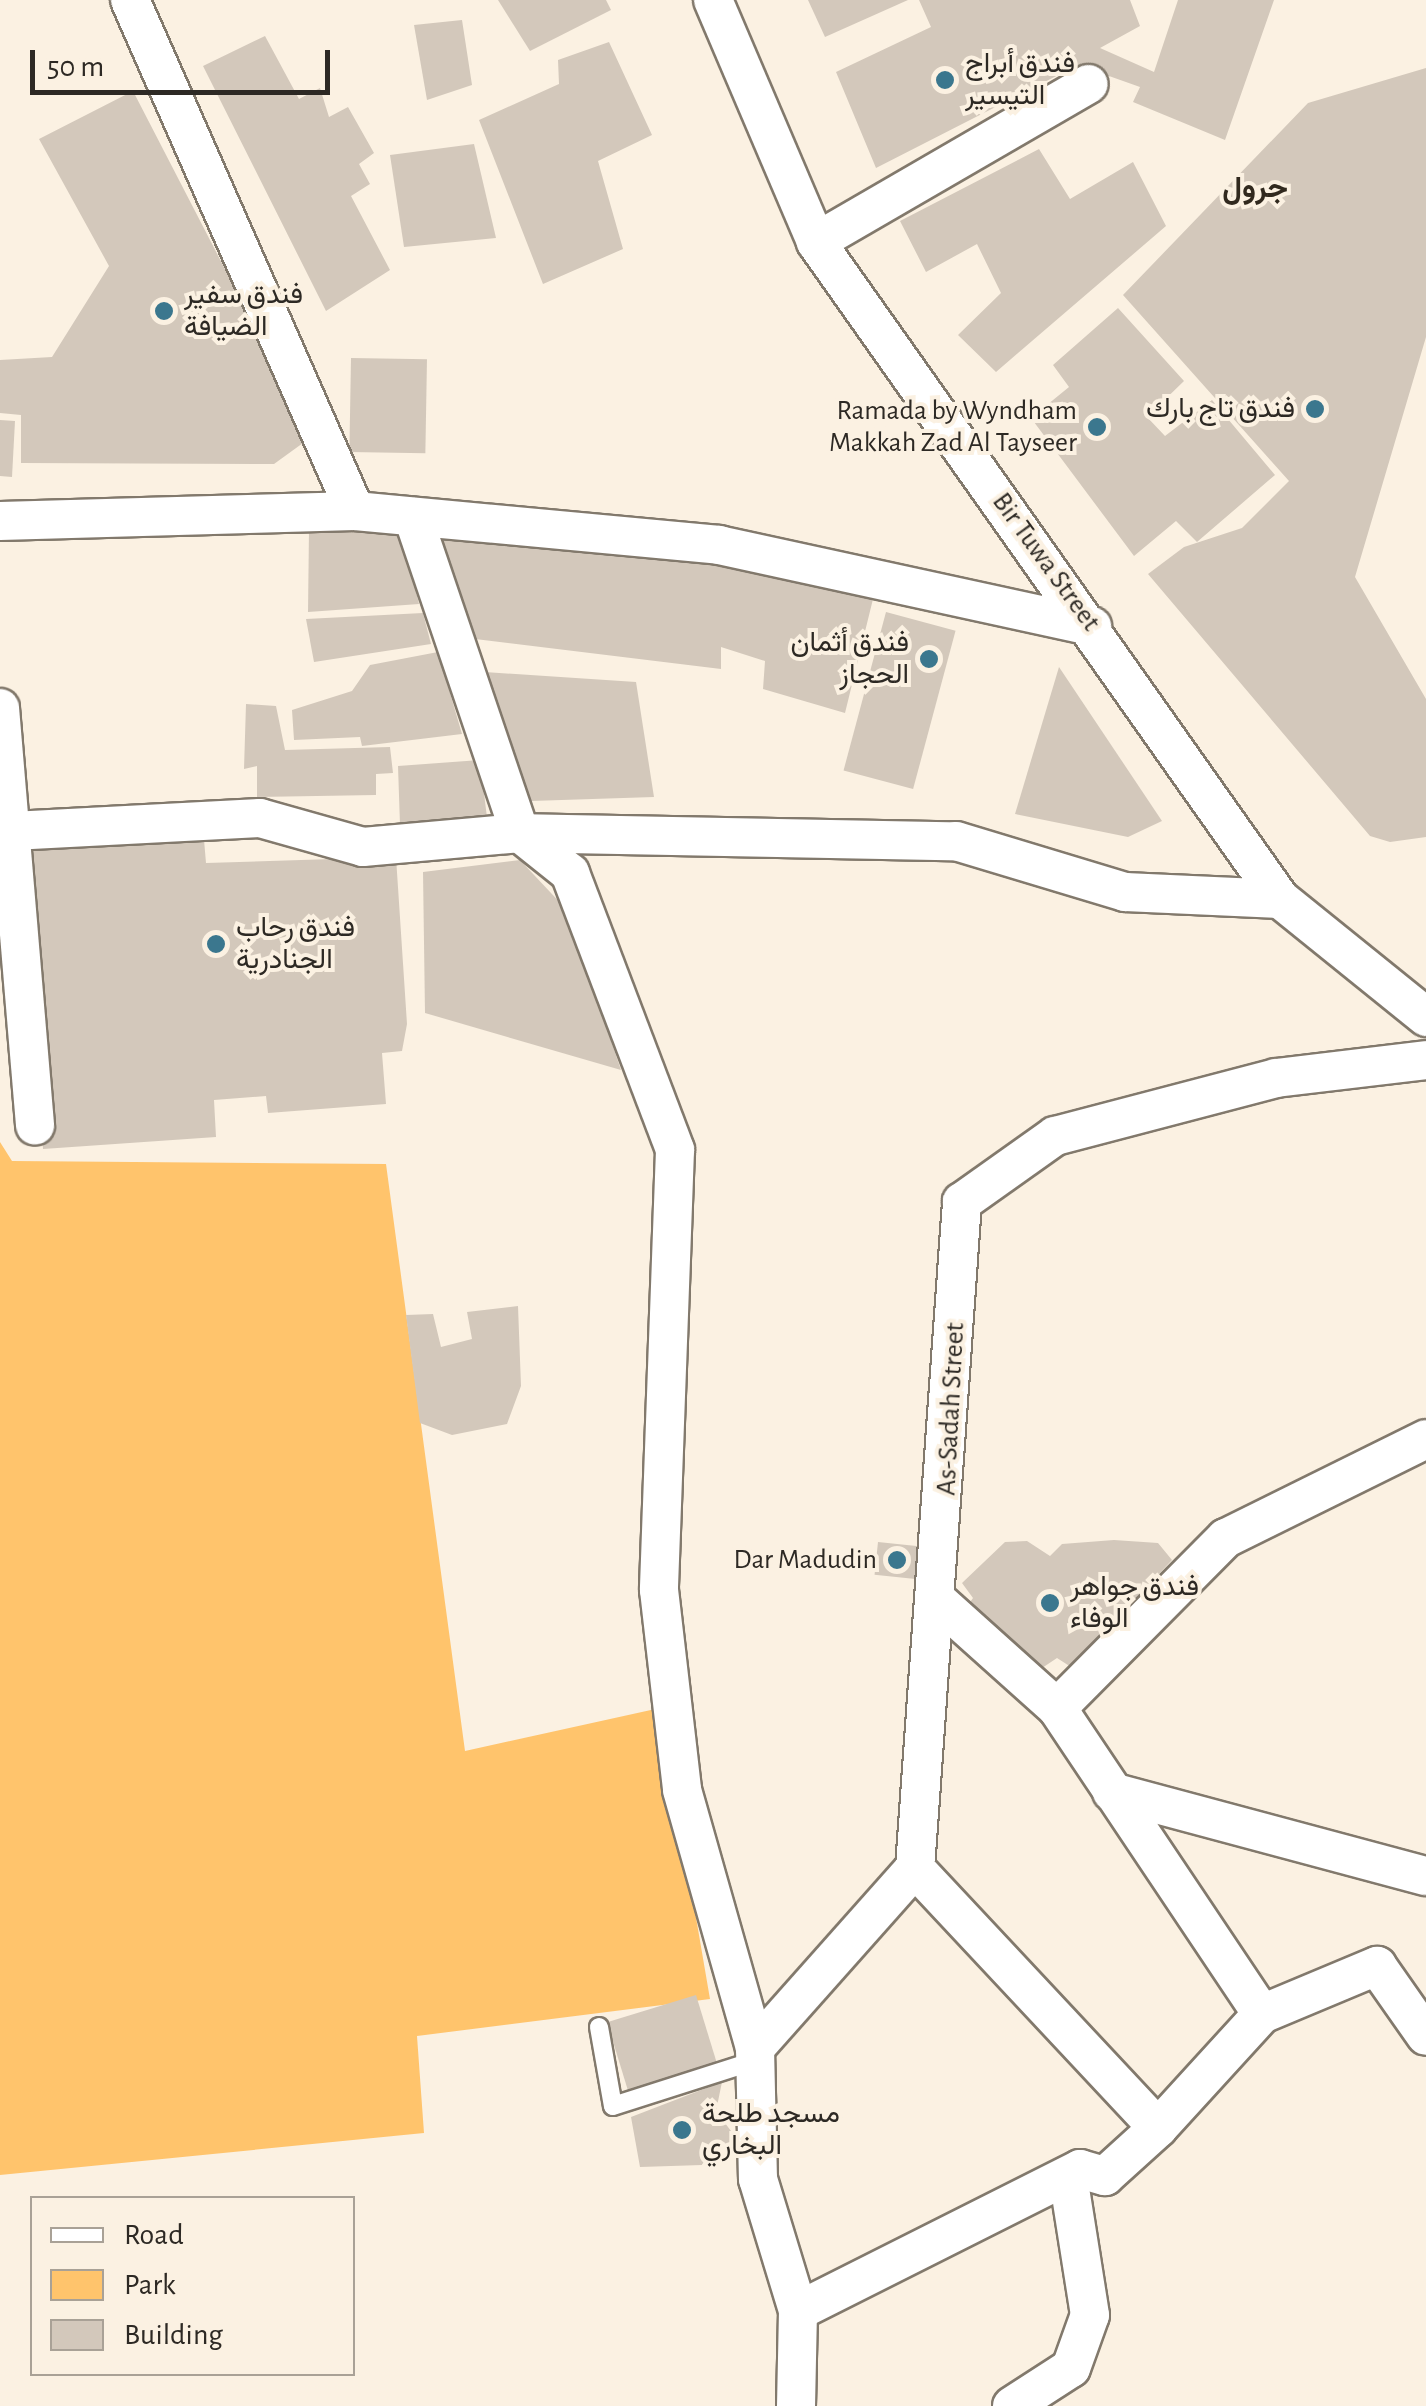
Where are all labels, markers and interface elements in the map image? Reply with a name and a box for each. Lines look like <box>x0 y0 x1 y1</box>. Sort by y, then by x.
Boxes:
scale bar <box>35 30 335 92</box>
place label: فندق أبراج التيسير <box>965 47 1075 113</box>
text: 50 m <box>47 52 104 82</box>
marker: فندق أبراج التيسير <box>934 69 956 91</box>
district label: جرول <box>1222 170 1288 206</box>
place label: فندق سفير الضيافة <box>184 278 303 344</box>
marker: فندق سفير الضيافة <box>153 300 175 322</box>
place label: فندق تاج بارك <box>1146 392 1295 426</box>
place label: Ramada by Wyndham Makkah Zad Al Tayseer <box>829 394 1077 460</box>
marker: فندق تاج بارك <box>1304 398 1326 420</box>
marker: Ramada by Wyndham Makkah Zad Al Tayseer <box>1086 416 1108 438</box>
street label: Bir Tuwa Street <box>985 486 1107 638</box>
place label: فندق أثمان الحجاز <box>790 626 909 692</box>
marker: فندق أثمان الحجاز <box>918 648 940 670</box>
place label: فندق رحاب الجنادرية <box>236 911 355 977</box>
marker: فندق رحاب الجنادرية <box>205 933 227 955</box>
street label: As-Sadah Street <box>930 1322 972 1496</box>
place label: Dar Madudin <box>733 1543 877 1577</box>
marker: Dar Madudin <box>886 1549 908 1571</box>
place label: فندق جواهر الوفاء <box>1070 1570 1199 1636</box>
marker: فندق جواهر الوفاء <box>1039 1592 1061 1614</box>
place label: مسجد طلحة البخاري <box>702 2097 840 2163</box>
marker: مسجد طلحة البخاري <box>671 2119 693 2141</box>
legend <box>30 2196 355 2376</box>
text: Road <box>124 2220 184 2250</box>
text: Park <box>124 2270 176 2300</box>
text: Building <box>124 2320 223 2350</box>

